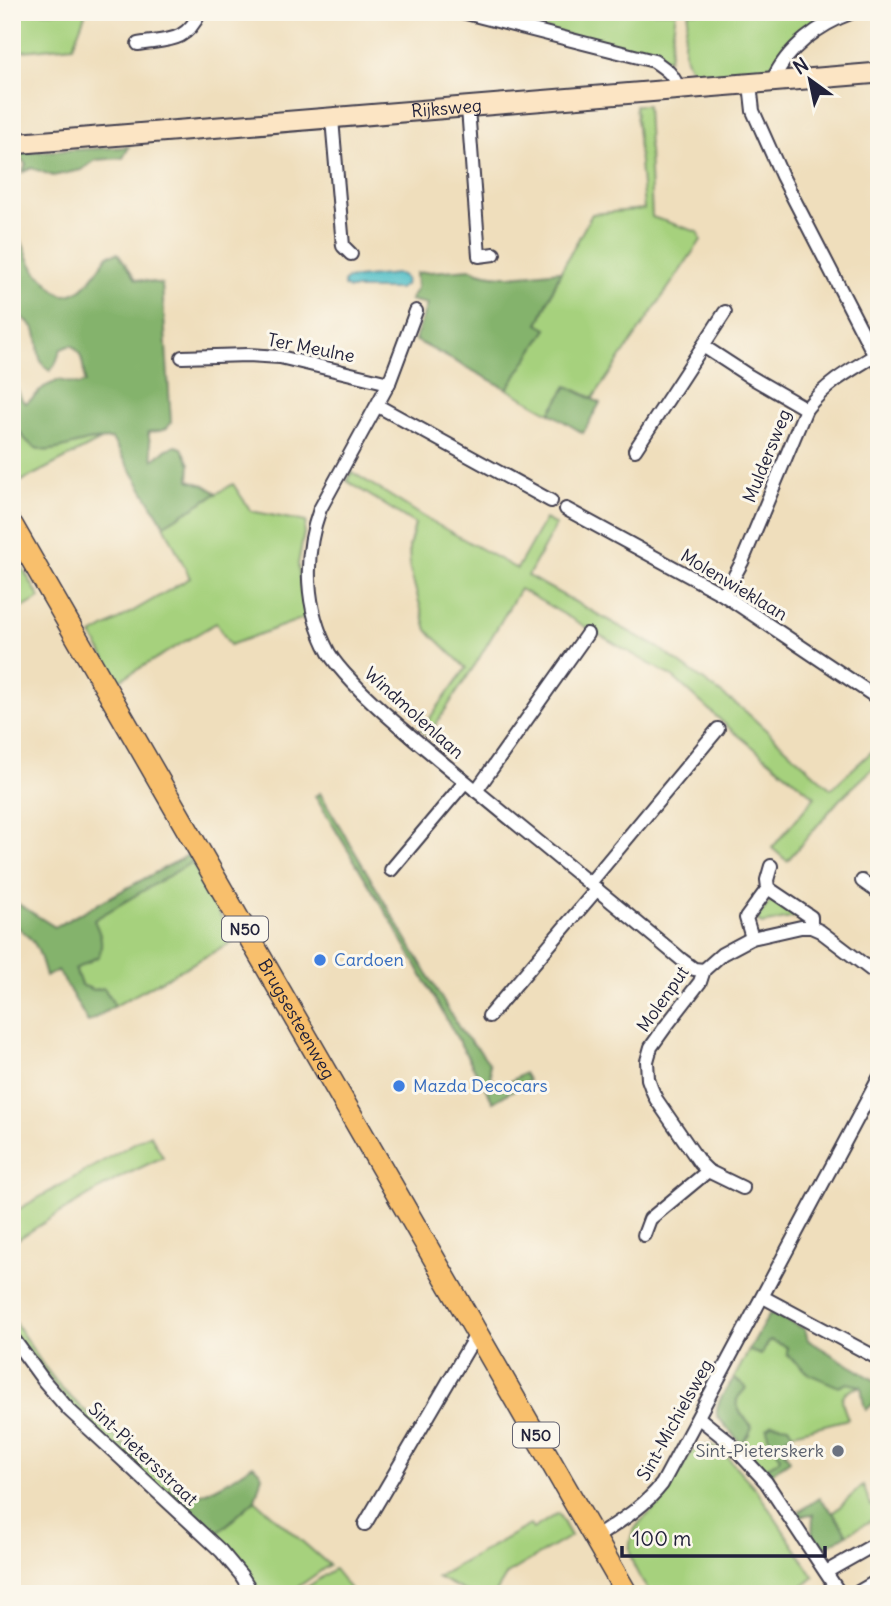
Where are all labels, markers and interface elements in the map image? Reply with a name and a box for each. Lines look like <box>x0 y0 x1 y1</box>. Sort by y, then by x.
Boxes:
north arrow <box>776 46 846 116</box>
text: N <box>789 52 813 79</box>
street label: Rijksweg <box>410 94 483 122</box>
street label: Ter Meulne <box>266 328 357 367</box>
street label: Muldersweg <box>737 406 796 506</box>
street label: Molenwieklaan <box>677 544 792 625</box>
street label: Windmolenlaan <box>360 662 469 763</box>
road number: N50 <box>222 917 268 942</box>
place label: Cardoen <box>334 948 404 971</box>
marker: Cardoen <box>312 952 328 968</box>
street label: Brugsesteenweg <box>253 954 340 1083</box>
street label: Molenput <box>631 961 694 1036</box>
place label: Mazda Decocars <box>413 1074 548 1097</box>
marker: Mazda Decocars <box>391 1078 407 1094</box>
street label: Sint-Michielsweg <box>632 1355 718 1485</box>
street label: Sint-Pietersstraat <box>84 1397 203 1510</box>
road number: N50 <box>513 1422 559 1448</box>
place label: Sint-Pieterskerk <box>695 1439 824 1462</box>
marker: Sint-Pieterskerk <box>830 1443 846 1459</box>
scale bar <box>622 1515 824 1559</box>
text: 100 m <box>632 1525 691 1552</box>

